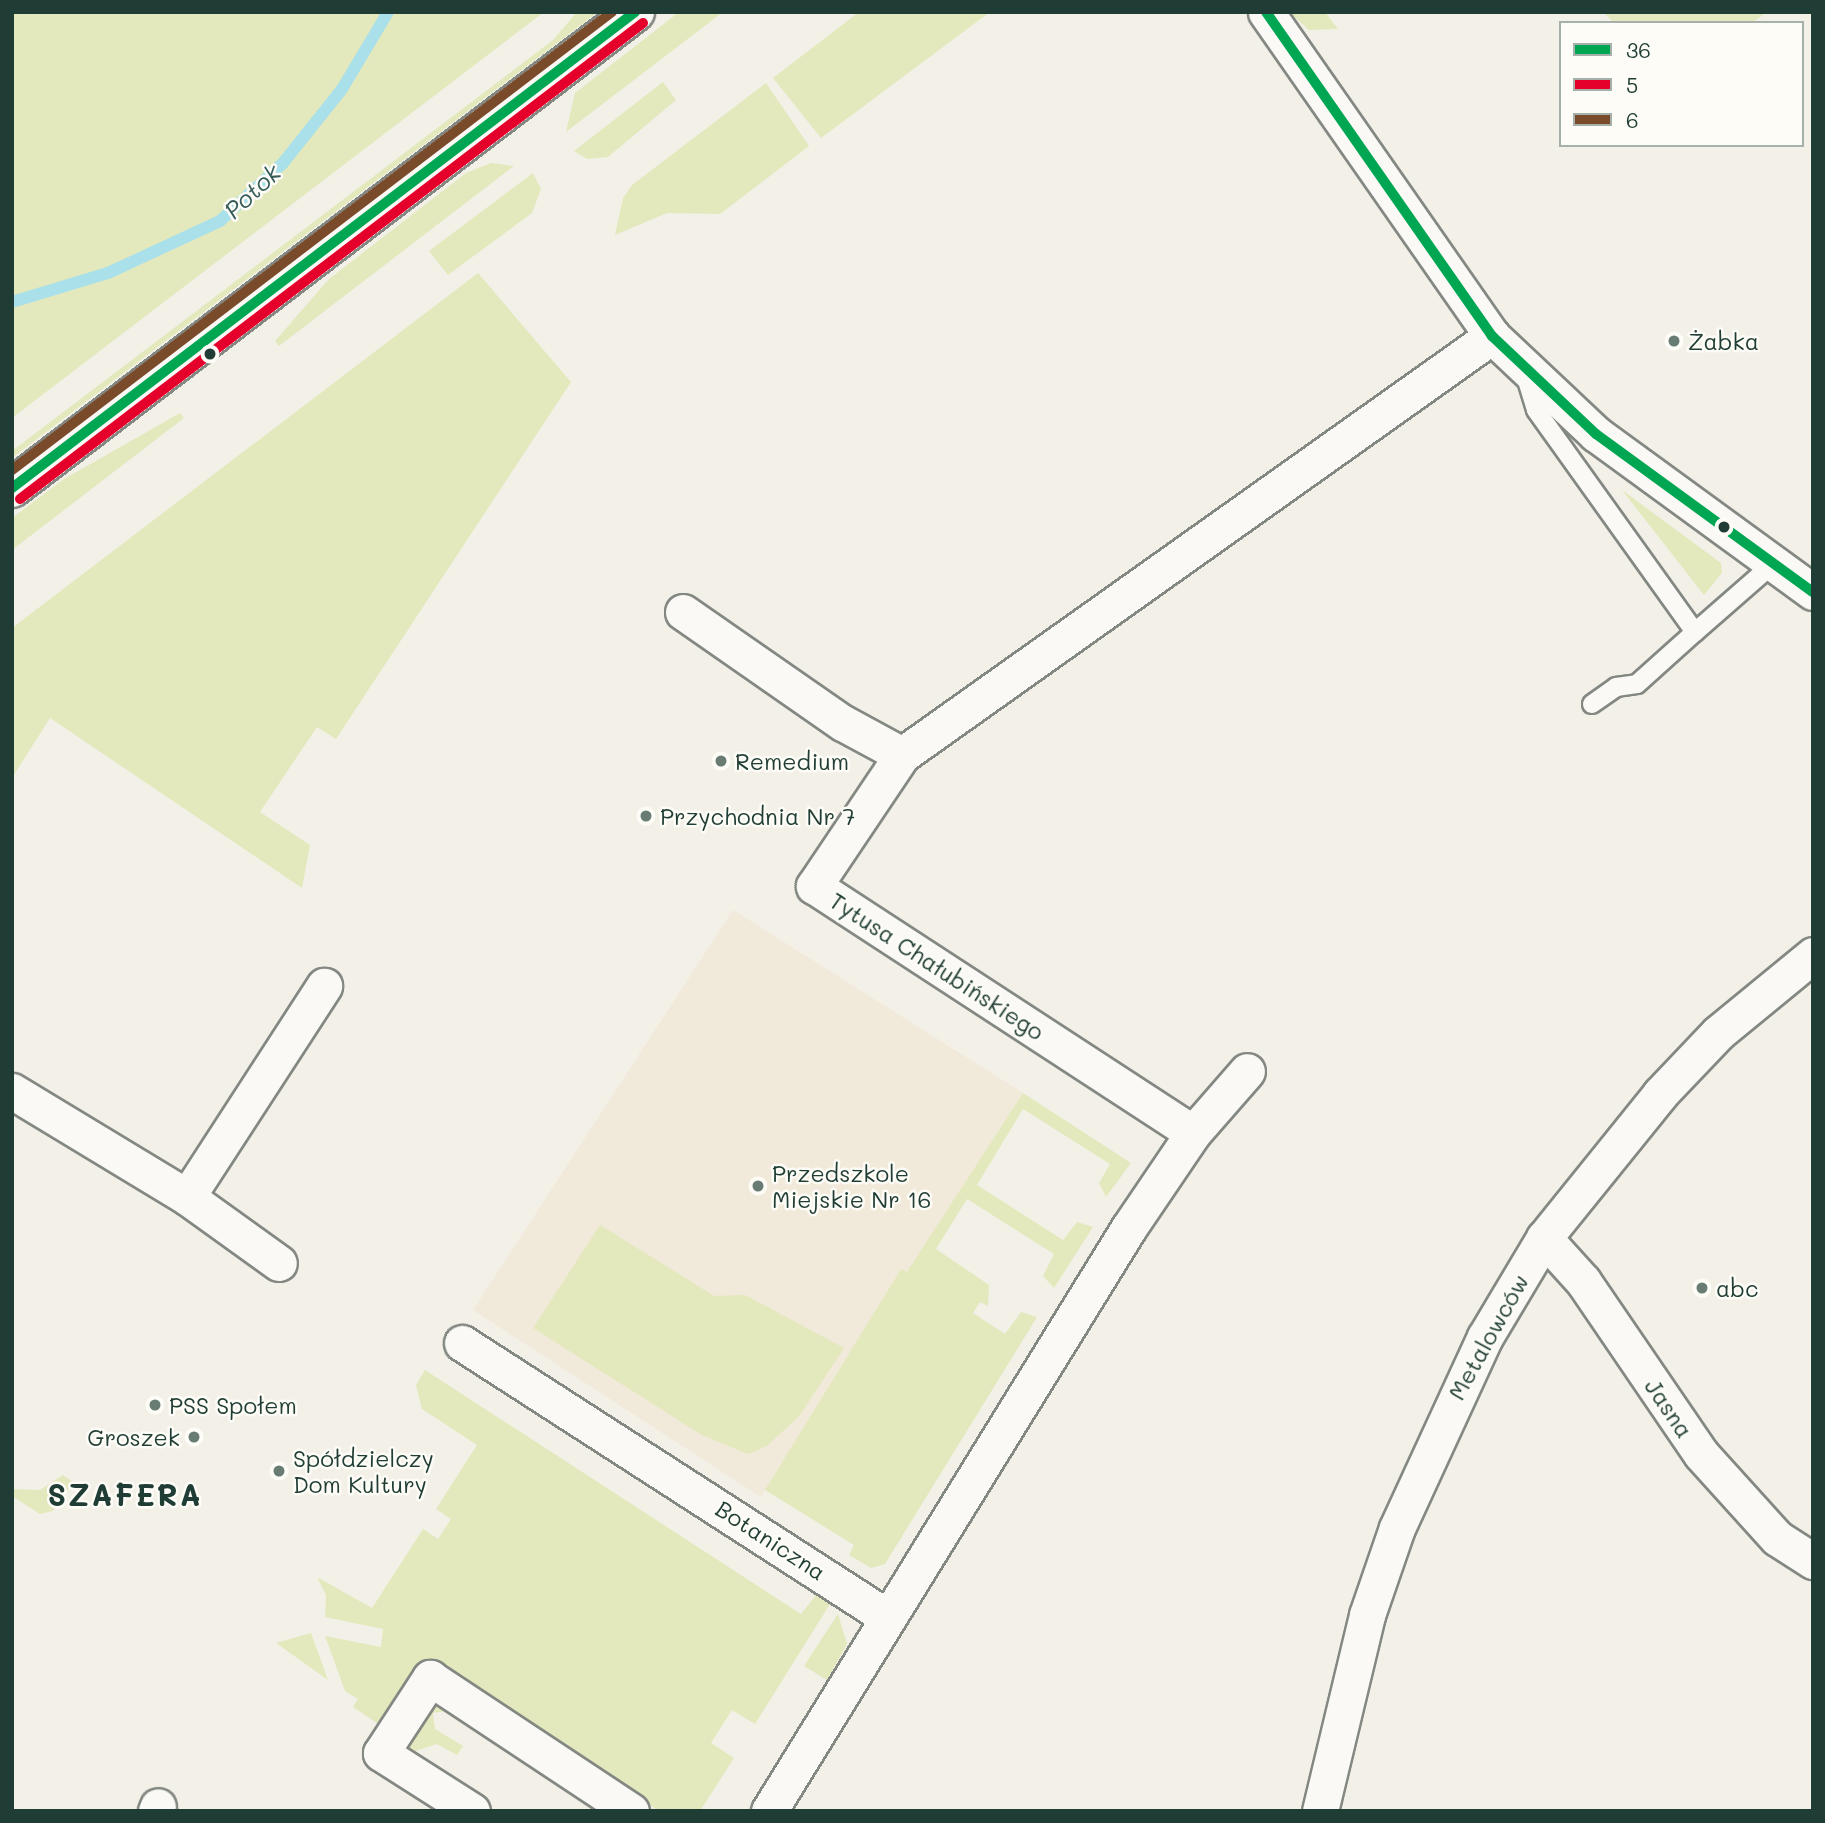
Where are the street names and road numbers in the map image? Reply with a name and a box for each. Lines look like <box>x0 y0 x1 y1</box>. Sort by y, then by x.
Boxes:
street label: Tytusa Chałubińskiego <box>825 886 1049 1046</box>
street label: Metalowców <box>1442 1269 1534 1405</box>
street label: Jasna <box>1639 1373 1699 1443</box>
street label: Botaniczna <box>711 1494 831 1586</box>

